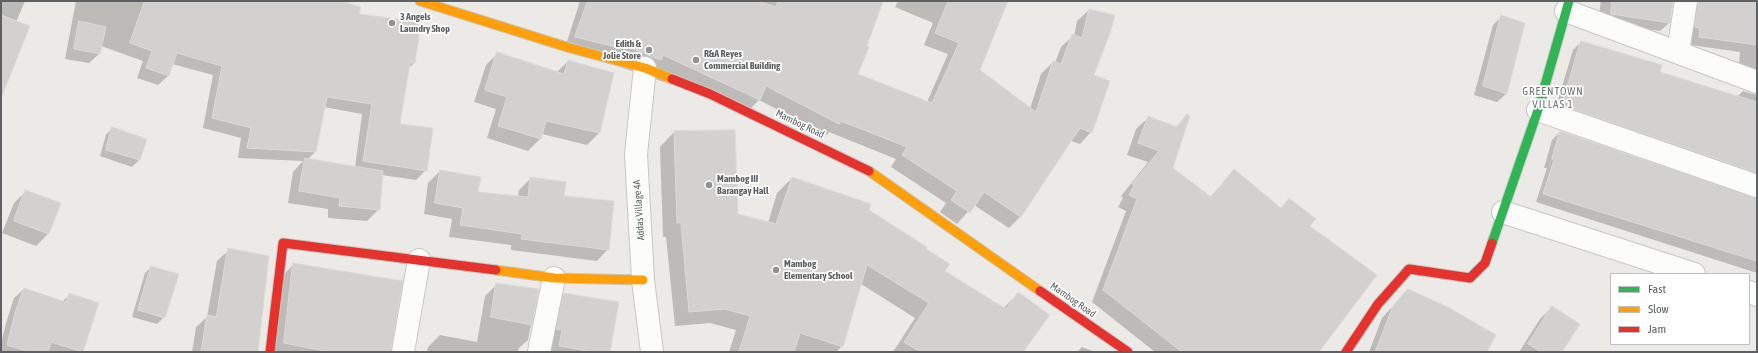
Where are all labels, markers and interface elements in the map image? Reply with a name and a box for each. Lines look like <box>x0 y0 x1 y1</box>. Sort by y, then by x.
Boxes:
place label: 3 Angels Laundry Shop <box>400 11 450 34</box>
marker: 3 Angels Laundry Shop <box>387 18 397 28</box>
place label: Edith & Jolie Store <box>603 38 641 62</box>
marker: Edith & Jolie Store <box>644 45 654 55</box>
place label: R&A Reyes Commercial Building <box>704 48 780 72</box>
marker: R&A Reyes Commercial Building <box>691 55 701 65</box>
district label: GREENTOWN VILLAS 1 <box>1522 85 1584 111</box>
street label: Mambog Road <box>774 107 826 141</box>
place label: Mambog III Barangay Hall <box>717 173 769 196</box>
street label: Addas Village 4A <box>631 179 647 241</box>
marker: Mambog III Barangay Hall <box>704 180 714 190</box>
place label: Mambog Elementary School <box>784 258 853 282</box>
marker: Mambog Elementary School <box>771 265 781 275</box>
legend <box>1610 273 1750 345</box>
street label: Mambog Road <box>1048 280 1098 320</box>
text: Fast <box>1648 282 1666 296</box>
text: Slow <box>1648 302 1669 316</box>
text: Jam <box>1648 322 1666 336</box>

